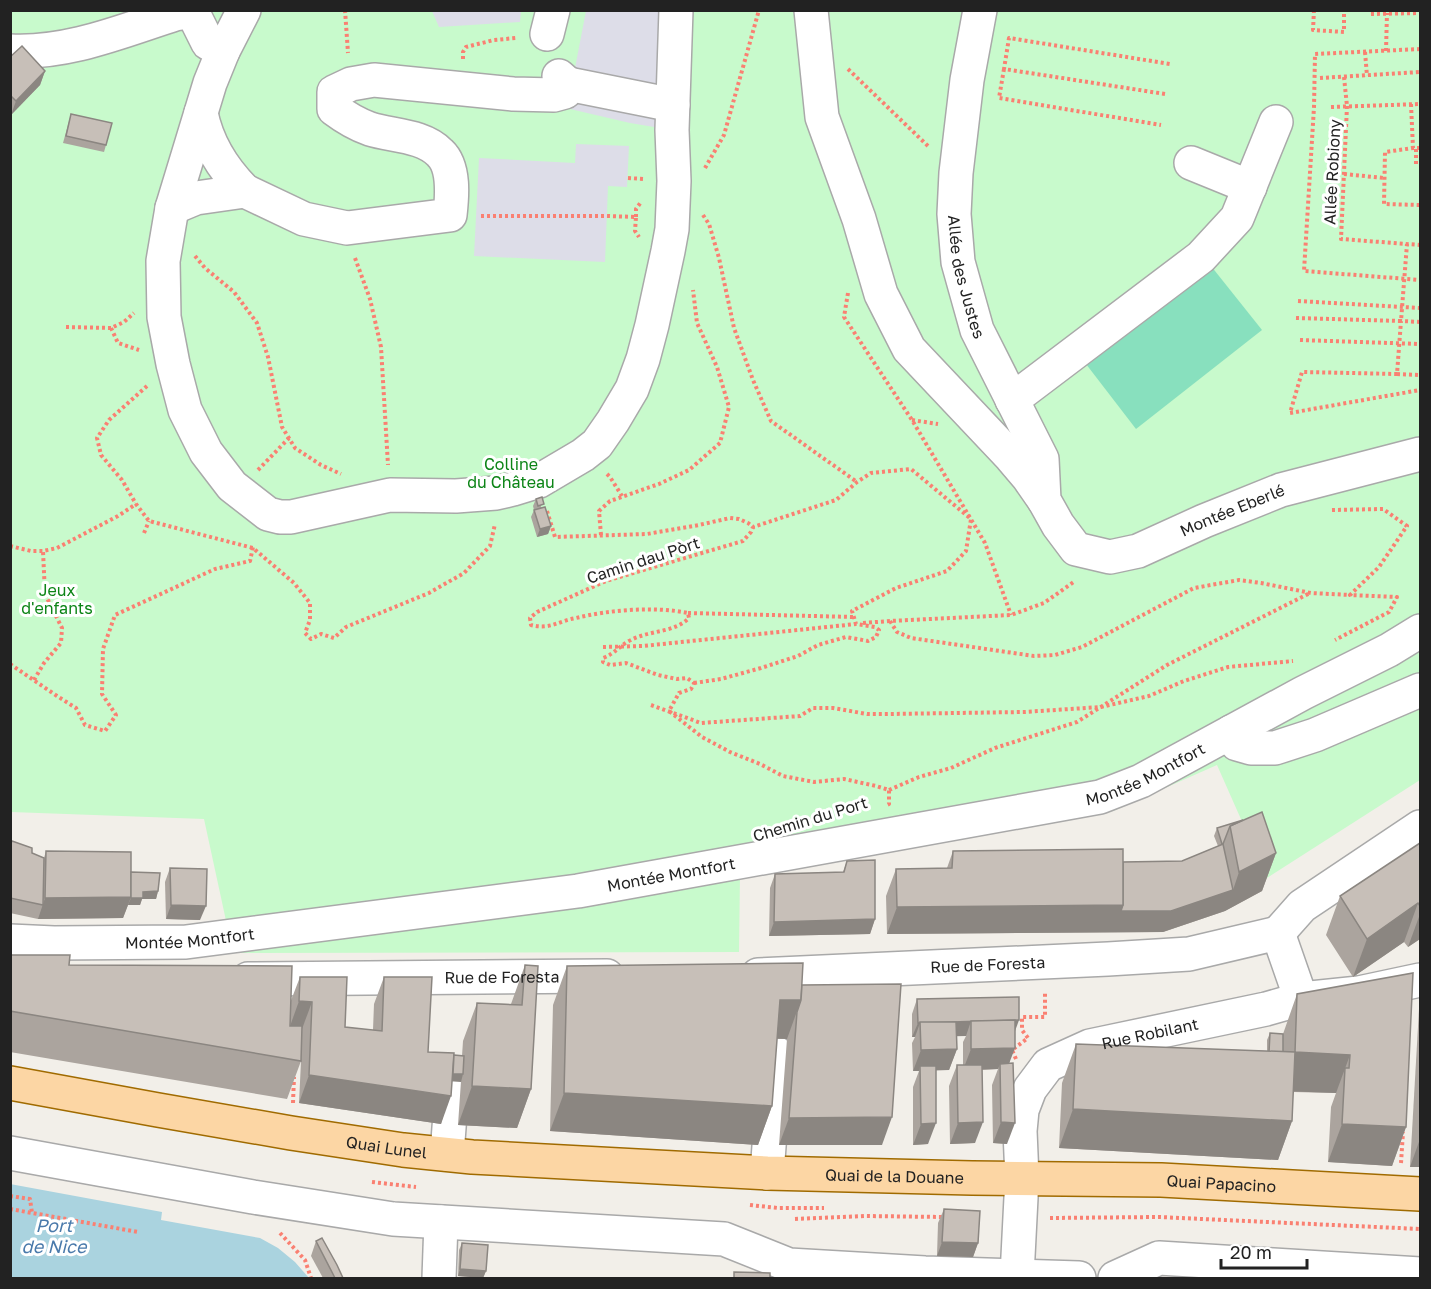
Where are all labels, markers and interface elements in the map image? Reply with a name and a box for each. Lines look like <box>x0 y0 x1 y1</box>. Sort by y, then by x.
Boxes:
street label: Allée Robiony <box>1319 119 1345 225</box>
street label: Allée des Justes <box>944 214 990 342</box>
park label: Colline du Château <box>467 454 555 492</box>
street label: Montée Eberlé <box>1177 480 1287 541</box>
street label: Camin dau Pòrt <box>584 532 702 588</box>
park label: Jeux d'enfants <box>21 580 93 618</box>
street label: Montée Montfort <box>1084 738 1208 809</box>
street label: Chemin du Port <box>750 792 870 846</box>
street label: Montée Montfort <box>606 853 737 896</box>
street label: Montée Montfort <box>125 923 256 952</box>
street label: Rue de Foresta <box>930 952 1046 977</box>
street label: Rue de Foresta <box>444 966 560 987</box>
street label: Rue Robilant <box>1100 1014 1200 1053</box>
street label: Quai Lunel <box>345 1131 428 1162</box>
street label: Quai de la Douane <box>825 1164 964 1188</box>
street label: Quai Papacino <box>1166 1170 1277 1196</box>
water label: Port de Nice <box>22 1214 88 1257</box>
scale bar <box>1221 1232 1306 1270</box>
text: 20 m <box>1230 1241 1272 1263</box>

